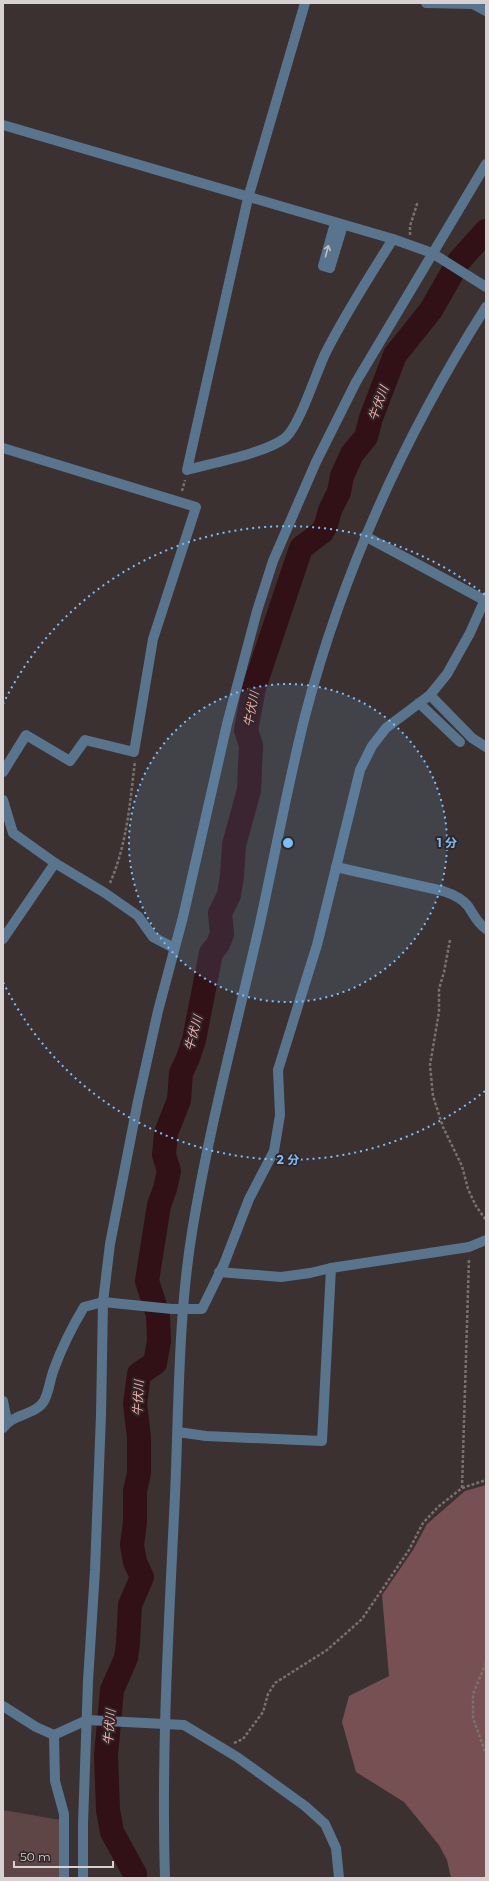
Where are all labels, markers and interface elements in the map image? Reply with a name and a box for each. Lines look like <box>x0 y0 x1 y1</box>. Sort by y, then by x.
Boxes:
one-way arrow <box>324 244 331 257</box>
water label: 牛伏川 <box>365 382 392 422</box>
water label: 牛伏川 <box>240 688 262 728</box>
text: 1 分 <box>437 835 457 850</box>
centre of rings <box>281 836 295 850</box>
water label: 牛伏川 <box>181 1012 205 1052</box>
text: 2 分 <box>277 1152 299 1167</box>
water label: 牛伏川 <box>130 1378 146 1416</box>
water label: 牛伏川 <box>100 1706 118 1746</box>
scale bar <box>14 1843 113 1869</box>
text: 50 m <box>20 1849 51 1864</box>

